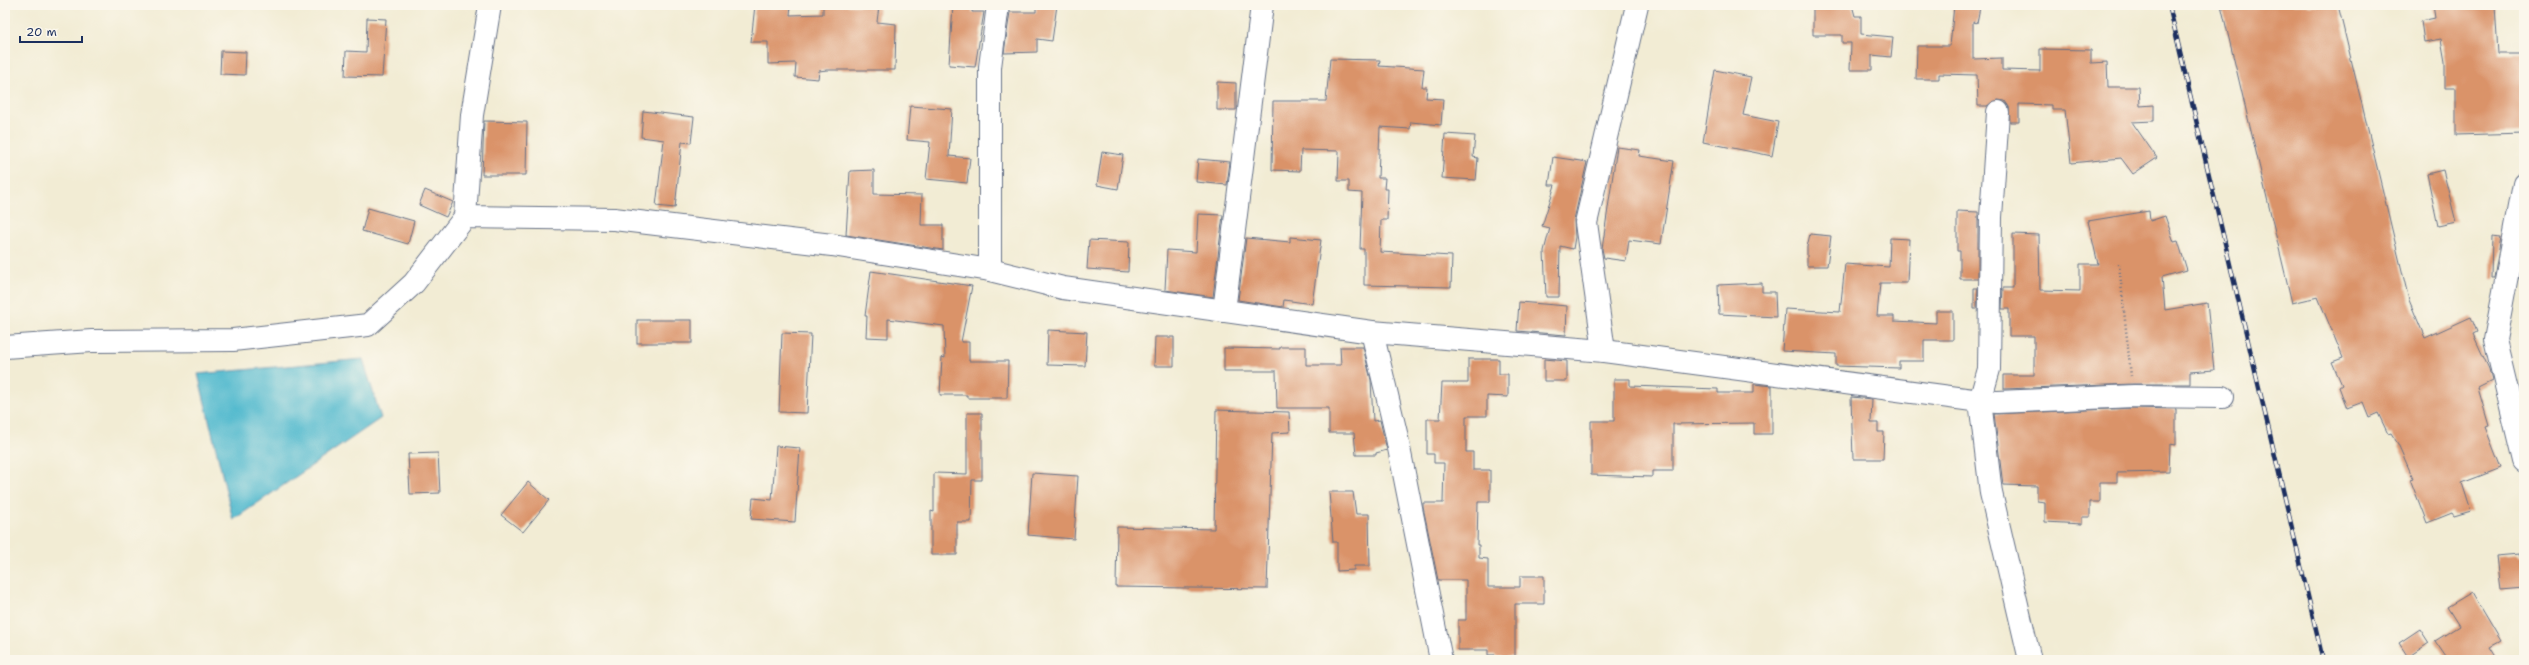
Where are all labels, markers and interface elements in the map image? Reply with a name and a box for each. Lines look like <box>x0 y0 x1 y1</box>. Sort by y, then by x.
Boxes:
scale bar <box>20 18 82 44</box>
text: 20 m <box>26 24 57 40</box>

